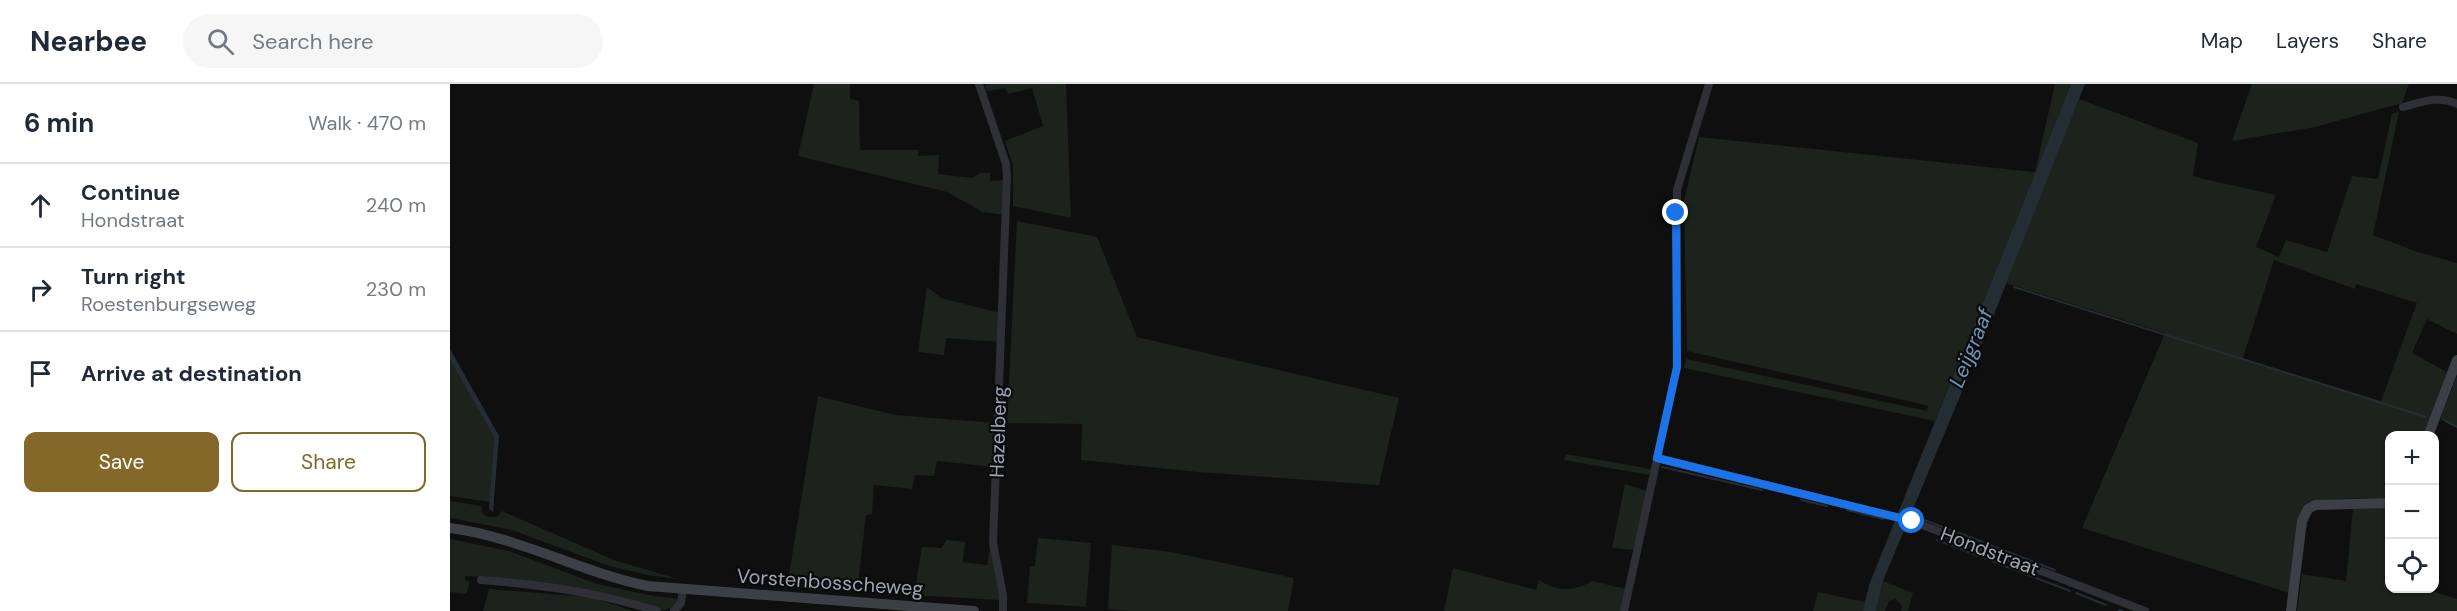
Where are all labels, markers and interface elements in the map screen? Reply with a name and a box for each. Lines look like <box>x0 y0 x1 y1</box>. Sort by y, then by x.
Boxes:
search box <box>183 14 603 68</box>
text: Nearbee <box>30 23 147 60</box>
icon: search <box>204 25 237 58</box>
text: Search here <box>252 27 374 56</box>
text: Map <box>2201 27 2243 55</box>
text: Layers <box>2276 27 2339 55</box>
text: Share <box>2372 27 2427 55</box>
text: 6 min <box>24 106 94 140</box>
text: Walk · 470 m <box>308 110 426 136</box>
text: Continue <box>81 178 180 207</box>
icon: ahead <box>24 189 57 222</box>
text: 240 m <box>366 192 426 218</box>
route end <box>1662 199 1688 225</box>
text: Hondstraat <box>81 207 185 233</box>
text: Turn right <box>81 262 186 291</box>
icon: right <box>24 273 57 306</box>
text: 230 m <box>366 276 426 302</box>
text: Roestenburgseweg <box>81 291 256 317</box>
water label: Leijgraaf <box>1943 304 2000 392</box>
icon: arrive <box>24 357 57 390</box>
text: Arrive at destination <box>81 359 302 388</box>
street label: Hazelberg <box>983 386 1013 478</box>
map controls <box>2385 431 2439 593</box>
button: + <box>2385 431 2439 485</box>
button: Save <box>24 432 219 492</box>
button: Share <box>231 432 426 492</box>
button: − <box>2385 485 2439 539</box>
route start <box>1898 507 1924 533</box>
street label: Hondstraat <box>1937 520 2043 582</box>
button: locate <box>2385 539 2439 593</box>
street label: Vorstenbosscheweg <box>736 563 924 601</box>

